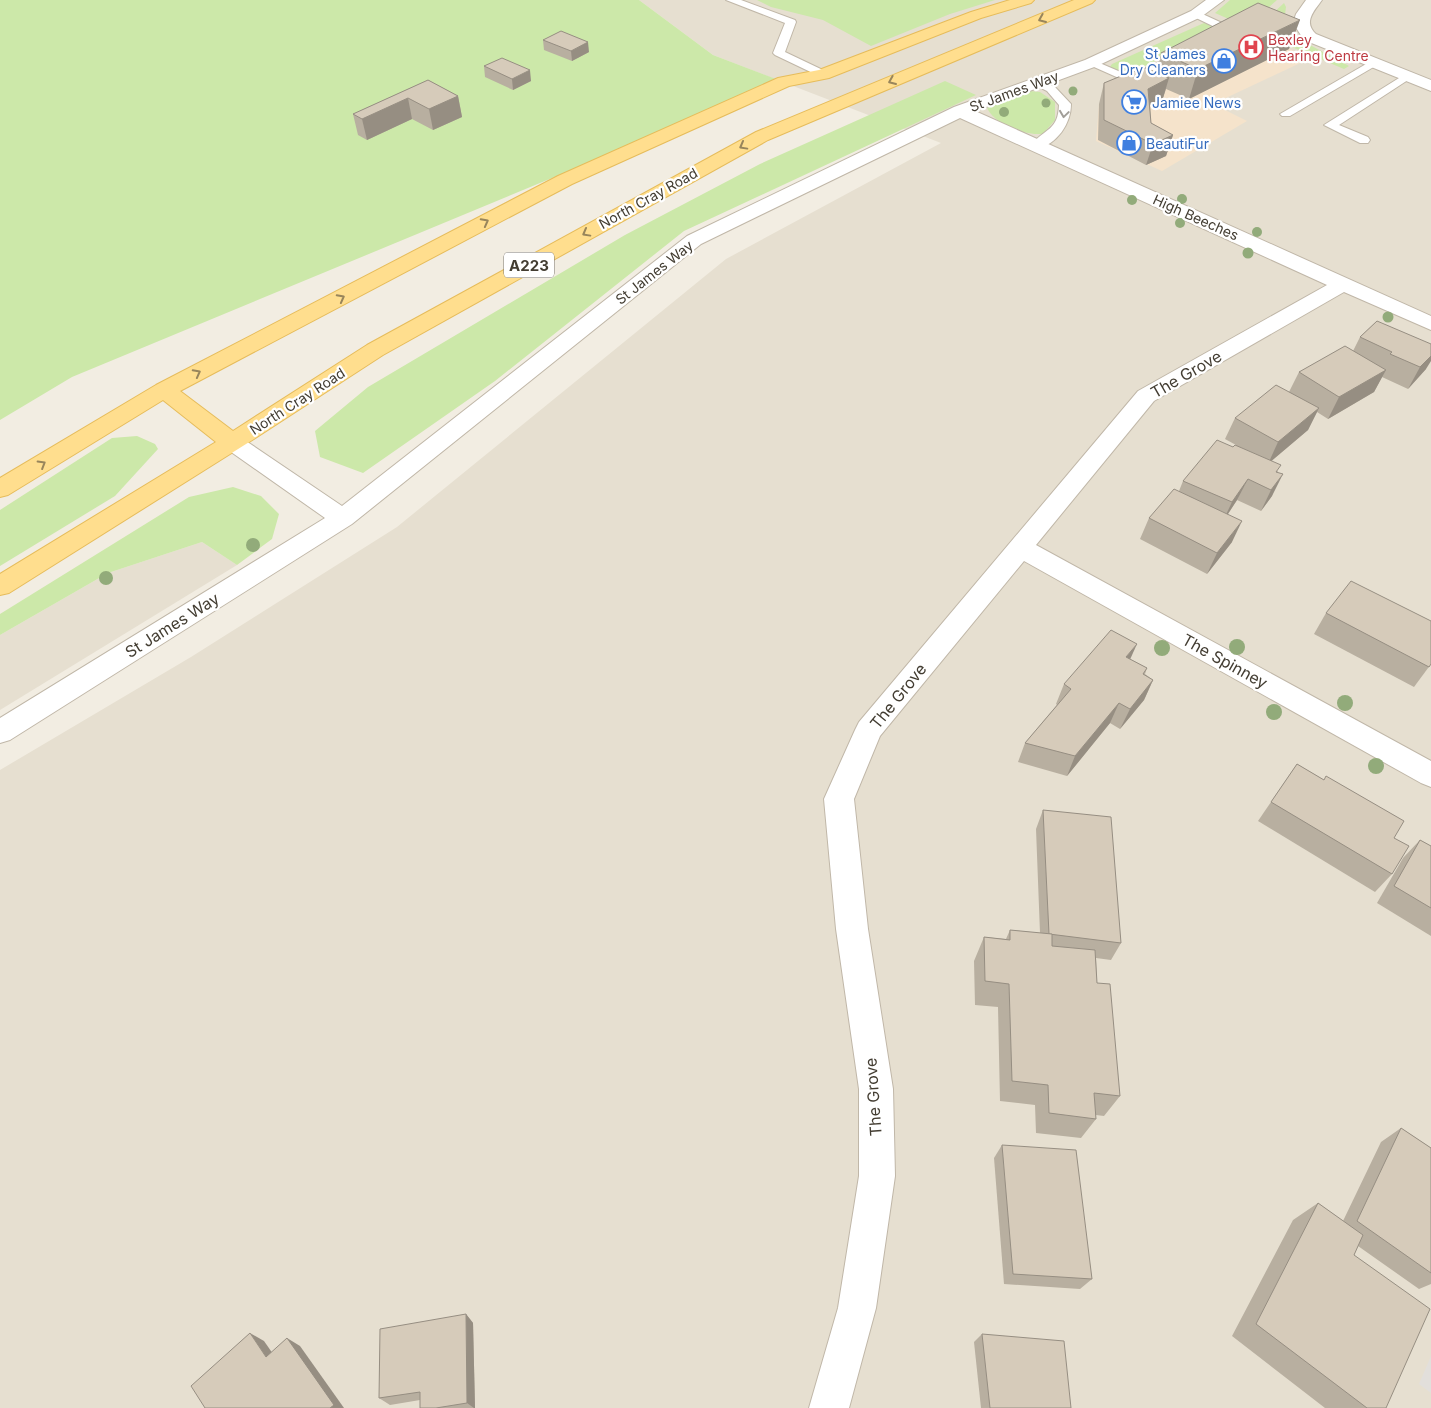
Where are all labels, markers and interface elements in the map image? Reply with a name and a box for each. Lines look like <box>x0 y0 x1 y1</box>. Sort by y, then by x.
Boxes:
one-way arrow <box>1038 12 1047 23</box>
place label: Bexley Hearing Centre <box>1268 31 1369 64</box>
hospital icon: Bexley Hearing Centre <box>1238 34 1264 60</box>
place label: St James Dry Cleaners <box>1120 45 1206 78</box>
shop icon: St James Dry Cleaners <box>1211 48 1237 74</box>
street label: St James Way <box>967 67 1061 115</box>
one-way arrow <box>888 75 897 86</box>
supermarket icon: Jamiee News <box>1121 89 1147 115</box>
place label: Jamiee News <box>1152 94 1241 111</box>
one-way arrow <box>1059 110 1070 118</box>
shop icon: BeautiFur <box>1116 130 1142 156</box>
place label: BeautiFur <box>1146 135 1209 152</box>
one-way arrow <box>740 140 749 150</box>
street label: North Cray Road <box>596 164 700 232</box>
street label: High Beeches <box>1151 191 1241 243</box>
one-way arrow <box>480 218 489 228</box>
one-way arrow <box>582 227 591 237</box>
street label: St James Way <box>612 236 696 308</box>
road number: A223 <box>504 252 554 278</box>
one-way arrow <box>336 294 345 304</box>
street label: The Grove <box>1147 346 1225 402</box>
street label: North Cray Road <box>246 364 348 438</box>
one-way arrow <box>192 369 201 379</box>
one-way arrow <box>36 460 45 470</box>
street label: St James Way <box>121 588 223 662</box>
street label: The Spinney <box>1179 629 1271 693</box>
street label: The Grove <box>865 659 931 733</box>
street label: The Grove <box>860 1057 886 1137</box>

